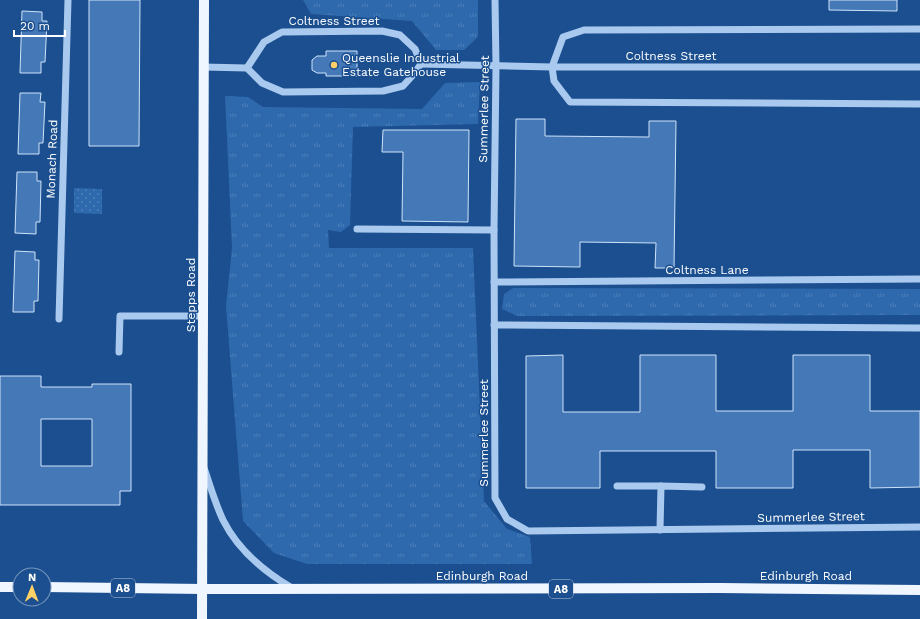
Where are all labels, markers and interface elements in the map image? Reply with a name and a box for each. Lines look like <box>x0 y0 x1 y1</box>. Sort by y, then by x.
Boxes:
scale bar <box>14 12 65 38</box>
street label: Coltness Street <box>288 14 380 28</box>
text: 20 m <box>20 19 50 33</box>
street label: Coltness Street <box>625 49 717 63</box>
place label: Queenslie Industrial Estate Gatehouse <box>342 51 460 79</box>
street label: Summerlee Street <box>476 55 492 163</box>
marker: Queenslie Industrial Estate Gatehouse <box>329 60 339 70</box>
street label: Monach Road <box>44 119 60 199</box>
street label: Stepps Road <box>184 258 198 332</box>
street label: Coltness Lane <box>665 263 749 277</box>
street label: Summerlee Street <box>477 379 491 487</box>
street label: Summerlee Street <box>757 509 865 525</box>
north arrow <box>12 567 52 607</box>
street label: Edinburgh Road <box>436 569 528 583</box>
street label: Edinburgh Road <box>760 569 852 583</box>
text: N <box>28 571 36 584</box>
road number: A8 <box>111 579 135 597</box>
road number: A8 <box>549 580 573 598</box>

